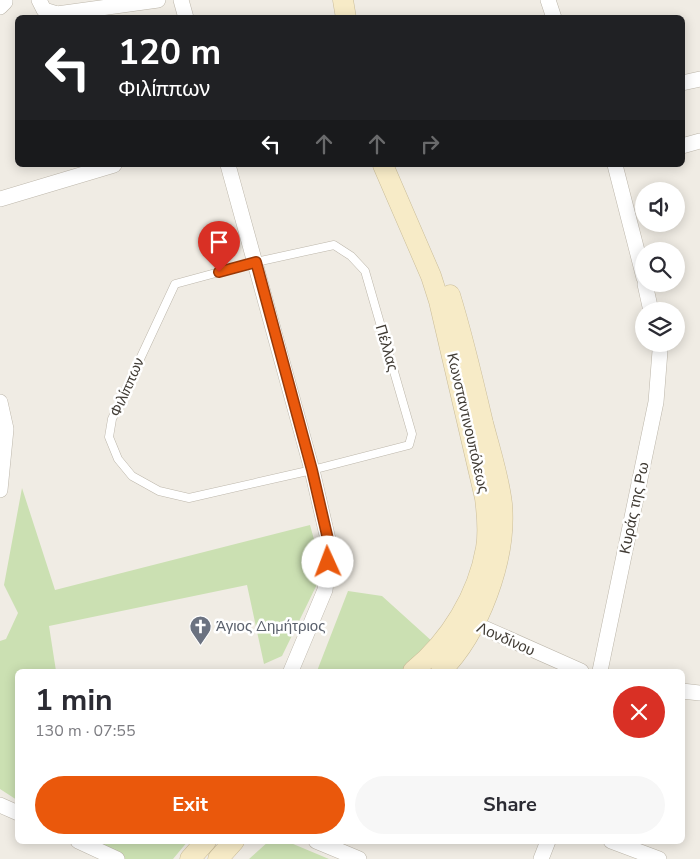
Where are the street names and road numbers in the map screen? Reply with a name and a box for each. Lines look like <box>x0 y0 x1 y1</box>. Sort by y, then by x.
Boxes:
street label: Πέλλας <box>371 322 403 374</box>
street label: Κωνσταντινουπόλεως <box>442 351 494 495</box>
street label: Φιλίππων <box>105 354 149 420</box>
street label: Κυράς της Ρω <box>614 460 654 556</box>
street label: Λονδίνου <box>474 617 538 661</box>

